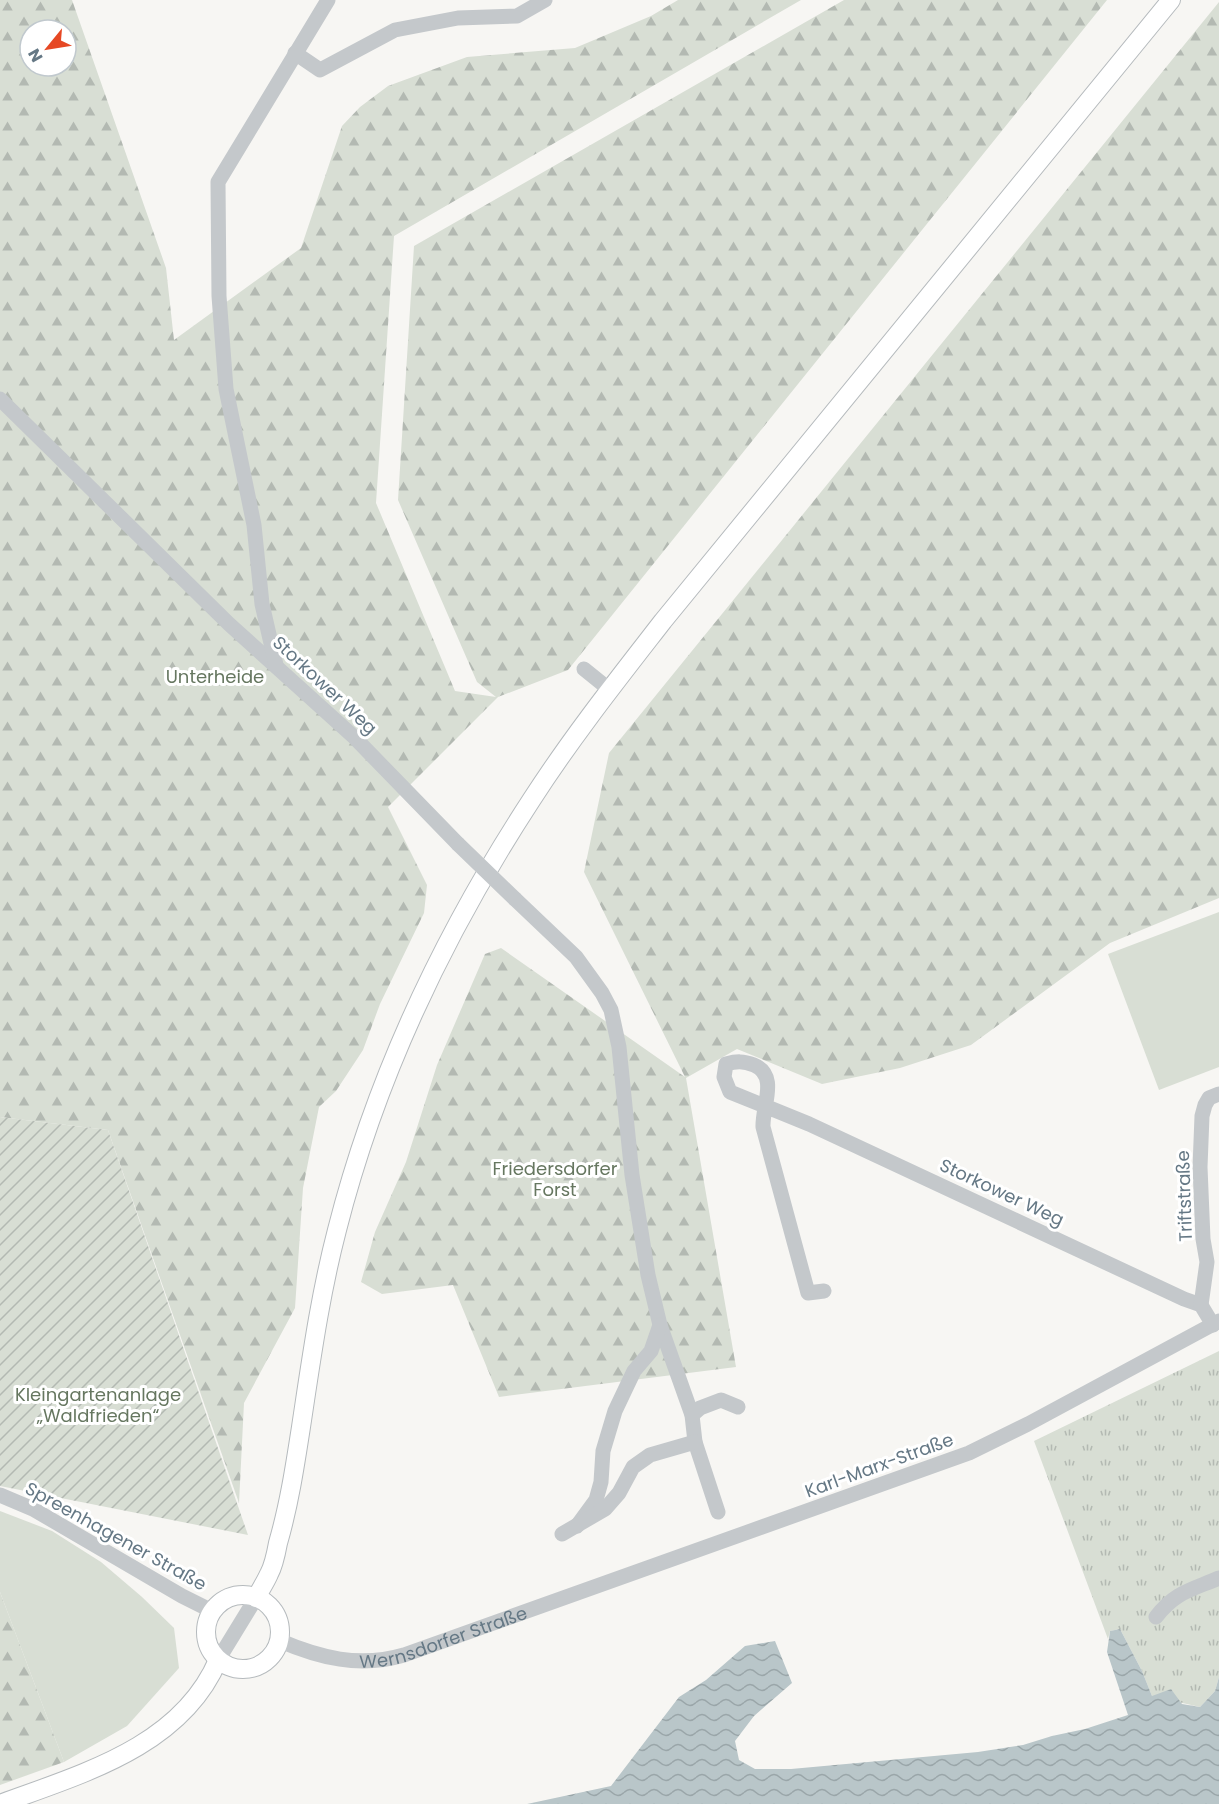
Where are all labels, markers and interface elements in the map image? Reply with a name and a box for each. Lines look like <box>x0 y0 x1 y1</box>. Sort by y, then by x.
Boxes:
north arrow <box>18 18 78 78</box>
text: N <box>22 44 48 66</box>
street label: Storkower Weg <box>267 630 383 740</box>
park label: Unterheide <box>166 664 264 689</box>
street label: Triftstraße <box>1170 1150 1198 1242</box>
street label: Storkower Weg <box>936 1152 1068 1232</box>
park label: Friedersdorfer Forst <box>492 1156 618 1202</box>
park label: Kleingartenanlage „Waldfrieden“ <box>15 1382 181 1428</box>
street label: Karl-Marx-Straße <box>801 1427 957 1503</box>
street label: Spreenhagener Straße <box>21 1476 211 1596</box>
street label: Wernsdorfer Straße <box>359 1600 530 1674</box>

